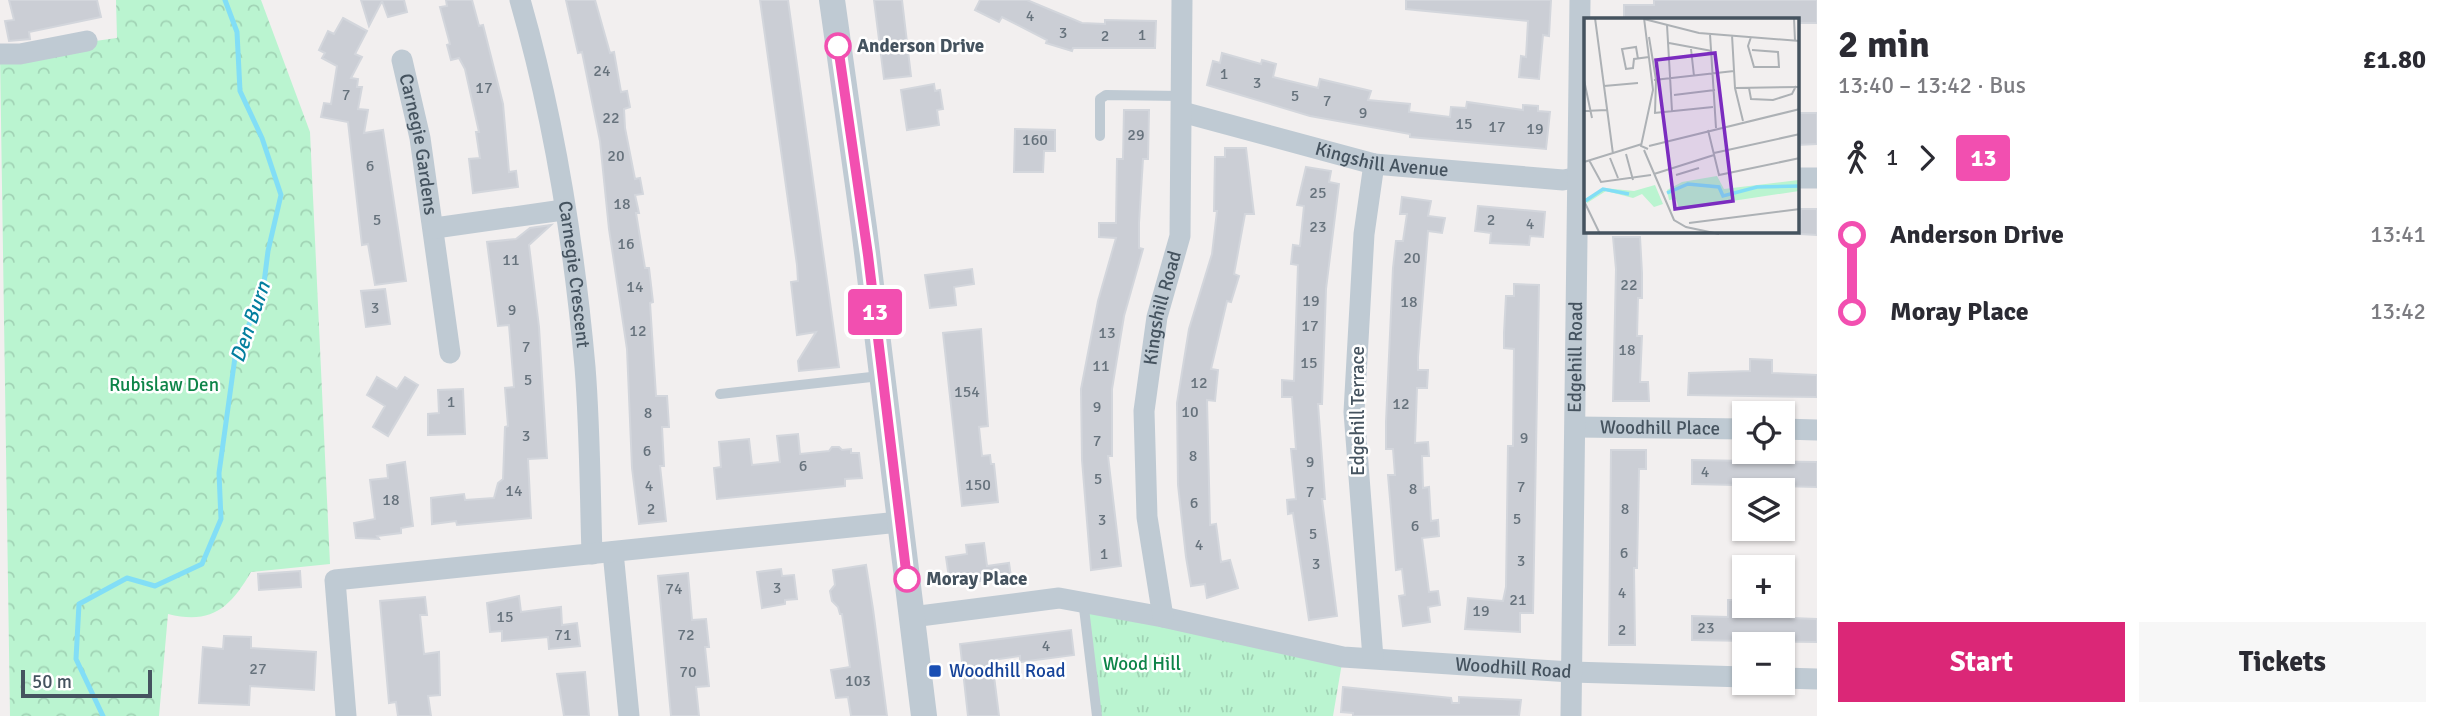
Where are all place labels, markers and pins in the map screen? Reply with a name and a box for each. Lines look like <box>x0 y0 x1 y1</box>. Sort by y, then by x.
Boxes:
marker: Anderson Drive <box>825 33 851 59</box>
place label: Anderson Drive <box>857 34 984 58</box>
marker: Moray Place <box>894 566 920 592</box>
place label: Moray Place <box>926 567 1027 591</box>
place label: Woodhill Road <box>949 659 1066 683</box>
marker: Woodhill Road <box>927 663 943 679</box>

